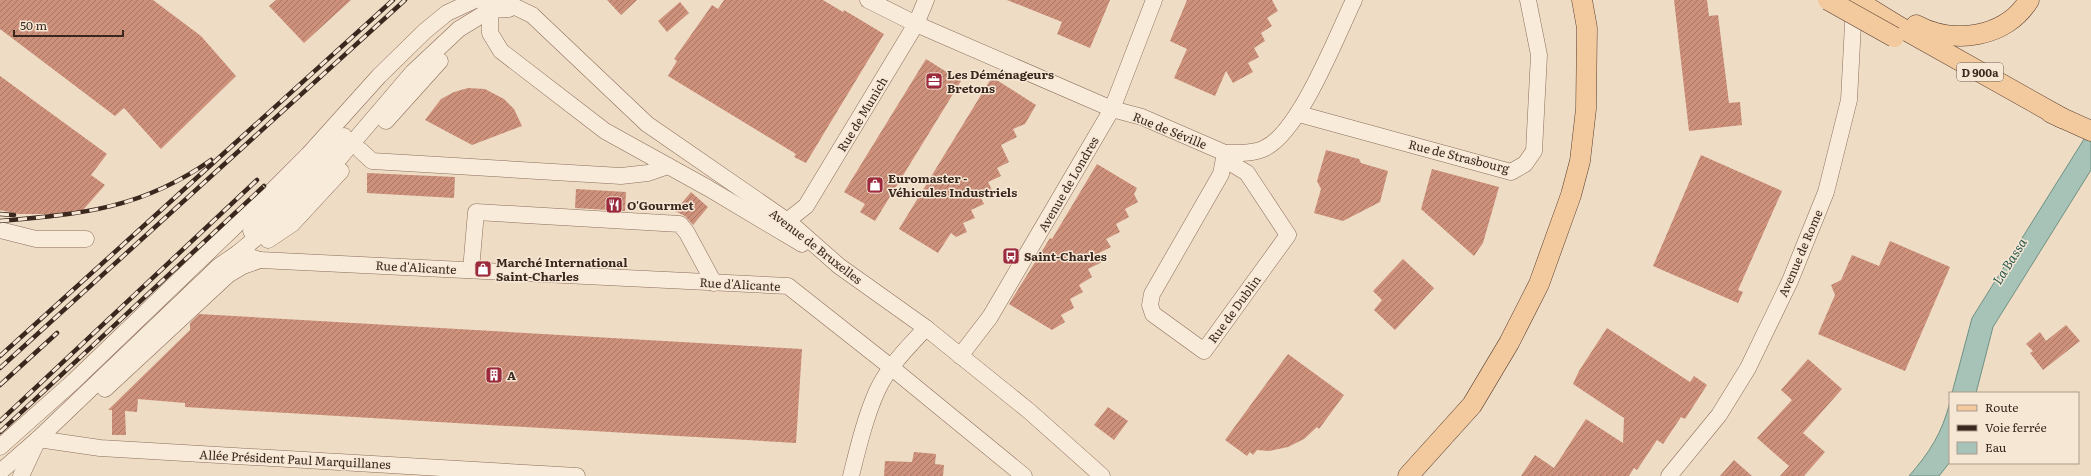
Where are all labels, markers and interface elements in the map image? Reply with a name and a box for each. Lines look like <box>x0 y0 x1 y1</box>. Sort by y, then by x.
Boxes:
scale bar <box>14 12 123 38</box>
text: 50 m <box>20 16 47 34</box>
road number: D 900a <box>1957 63 2003 81</box>
place label: Les Déménageurs Bretons <box>947 65 1054 97</box>
office icon: Les Déménageurs Bretons <box>924 71 944 91</box>
street label: Rue de Munich <box>832 73 892 155</box>
street label: Rue de Séville <box>1130 107 1210 153</box>
street label: Avenue de Londres <box>1033 133 1103 235</box>
street label: Rue de Strasbourg <box>1407 135 1512 177</box>
place label: Euromaster - Véhicules Industriels <box>888 169 1017 201</box>
shop icon: Euromaster - Véhicules Industriels <box>865 175 885 195</box>
restaurant icon: O'Gourmet <box>604 195 624 215</box>
place label: O'Gourmet <box>627 196 694 214</box>
street label: Avenue de Bruxelles <box>766 204 867 288</box>
street label: Avenue de Rome <box>1773 206 1827 300</box>
water label: La Bassa <box>1987 234 2031 288</box>
bus stop icon: Saint-Charles <box>1001 246 1021 266</box>
place label: Saint-Charles <box>1024 247 1107 265</box>
place label: Marché International Saint-Charles <box>496 253 628 285</box>
street label: Rue d'Alicante <box>375 256 457 278</box>
shop icon: Marché International Saint-Charles <box>473 259 493 279</box>
street label: Rue de Dublin <box>1203 271 1265 347</box>
street label: Rue d'Alicante <box>699 273 781 295</box>
building icon: A <box>484 365 504 385</box>
place label: A <box>507 366 516 384</box>
legend <box>1949 392 2079 464</box>
text: Route <box>1985 398 2019 416</box>
text: Voie ferrée <box>1985 418 2047 436</box>
text: Eau <box>1985 438 2007 456</box>
street label: Allée Président Paul Marquillanes <box>199 445 392 473</box>

